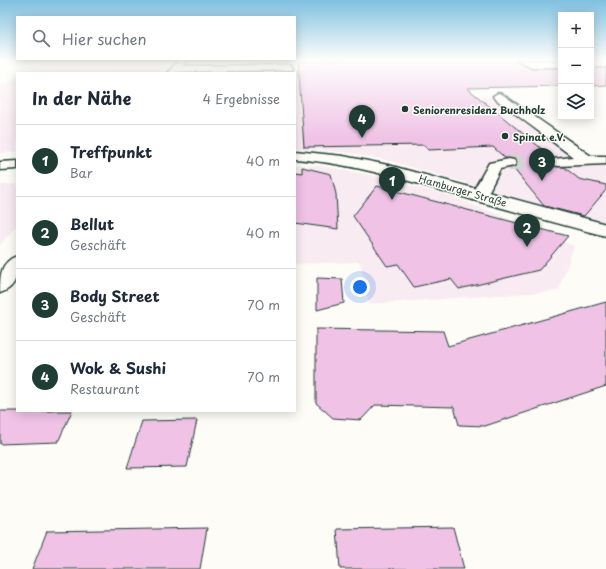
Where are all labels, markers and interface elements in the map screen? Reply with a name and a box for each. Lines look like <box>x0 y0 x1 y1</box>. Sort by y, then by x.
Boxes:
map controls <box>558 12 594 120</box>
button: + <box>558 12 594 48</box>
search box <box>16 16 296 60</box>
icon: search <box>30 27 52 49</box>
text: Hier suchen <box>62 27 147 50</box>
button: − <box>558 48 594 84</box>
button: layers <box>558 84 594 120</box>
text: In der Nähe <box>32 85 131 111</box>
text: 4 Ergebnisse <box>203 89 280 108</box>
place label: Seniorenresidenz Buchholz <box>413 102 545 117</box>
marker: Seniorenresidenz Buchholz <box>400 104 410 114</box>
pin: 4 <box>349 105 375 138</box>
place label: Spinat e.V. <box>513 129 566 144</box>
marker: Spinat e.V. <box>500 131 510 141</box>
text: Treffpunkt <box>70 140 152 163</box>
pin: 3 <box>529 148 555 181</box>
text: 1 <box>42 151 48 170</box>
text: 40 m <box>246 151 280 170</box>
text: Bar <box>70 163 93 182</box>
pin: 1 <box>379 167 405 200</box>
street label: Hamburger Straße <box>417 170 509 210</box>
text: Bellut <box>70 212 114 235</box>
pin: 2 <box>514 214 540 247</box>
text: 2 <box>40 223 50 242</box>
text: 40 m <box>246 223 280 242</box>
text: Geschäft <box>70 235 126 254</box>
your location <box>350 277 370 297</box>
text: Body Street <box>70 284 160 307</box>
text: 3 <box>41 295 49 314</box>
text: 70 m <box>247 295 280 314</box>
text: Geschäft <box>70 307 126 326</box>
text: Wok & Sushi <box>70 356 166 379</box>
text: 4 <box>41 367 49 386</box>
text: 70 m <box>247 367 280 386</box>
text: Restaurant <box>70 379 140 398</box>

